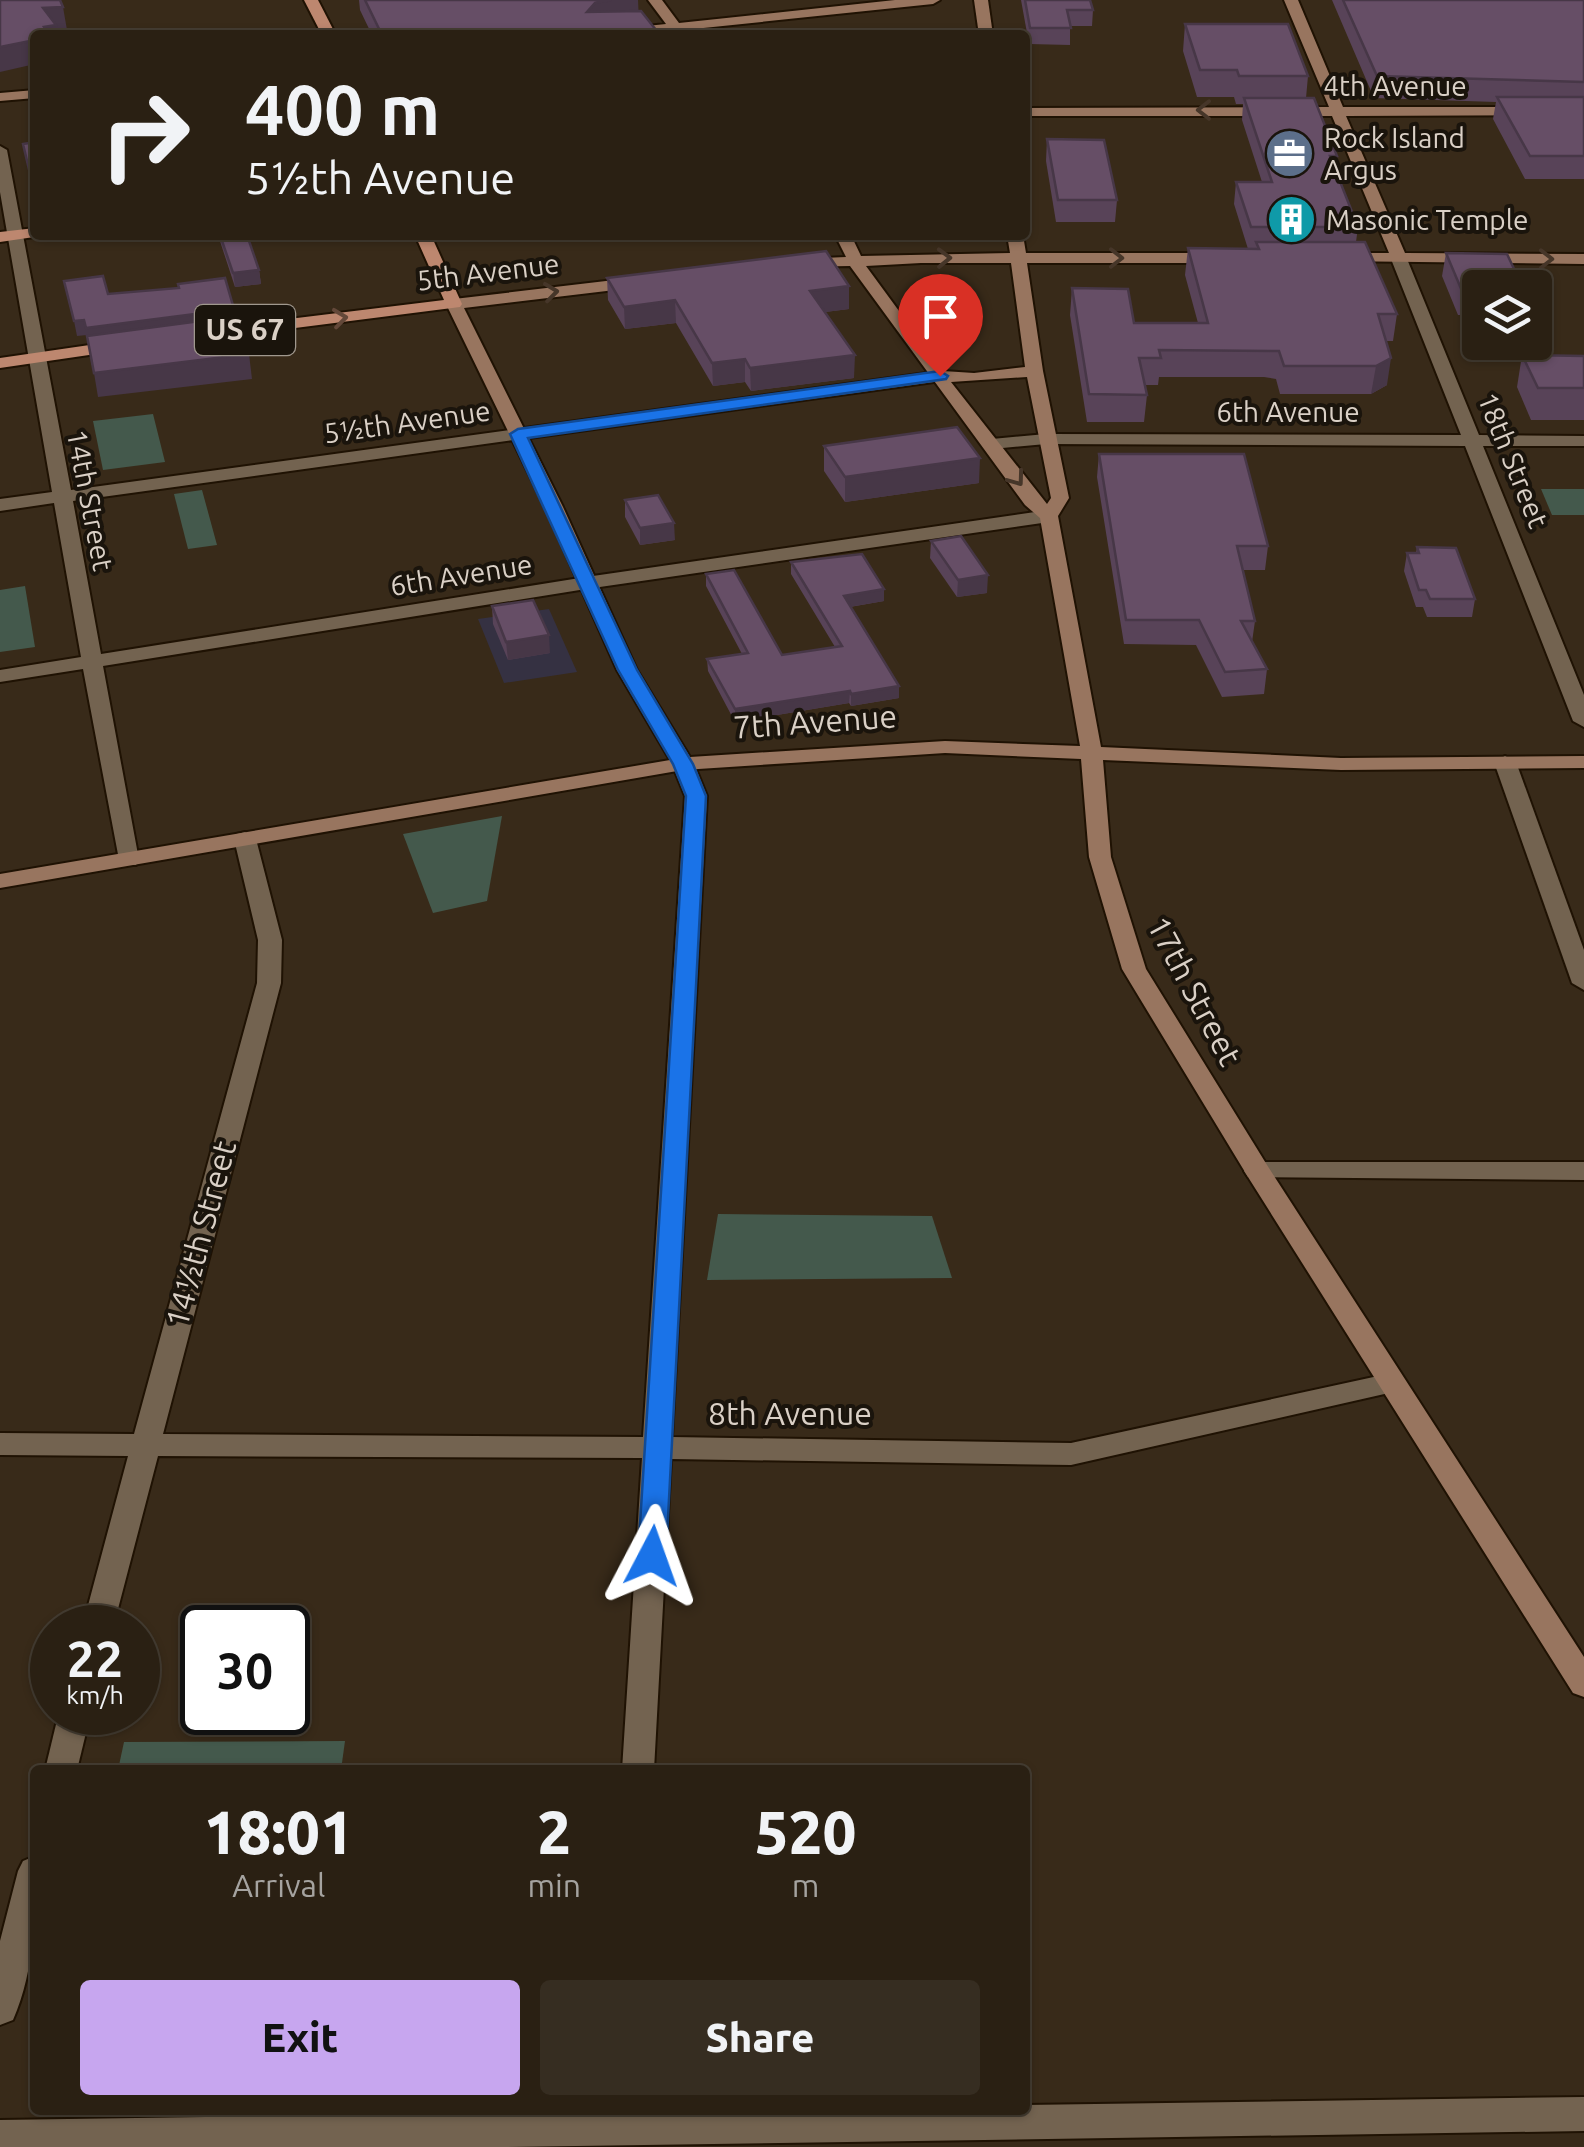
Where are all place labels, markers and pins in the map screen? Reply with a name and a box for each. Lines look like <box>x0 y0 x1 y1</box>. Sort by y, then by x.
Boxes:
place label: Rock Island Argus <box>1324 122 1465 185</box>
office icon: Rock Island Argus <box>1263 128 1315 180</box>
building icon: Masonic Temple <box>1265 194 1317 246</box>
place label: Masonic Temple <box>1326 204 1529 235</box>
pin <box>898 274 983 377</box>

